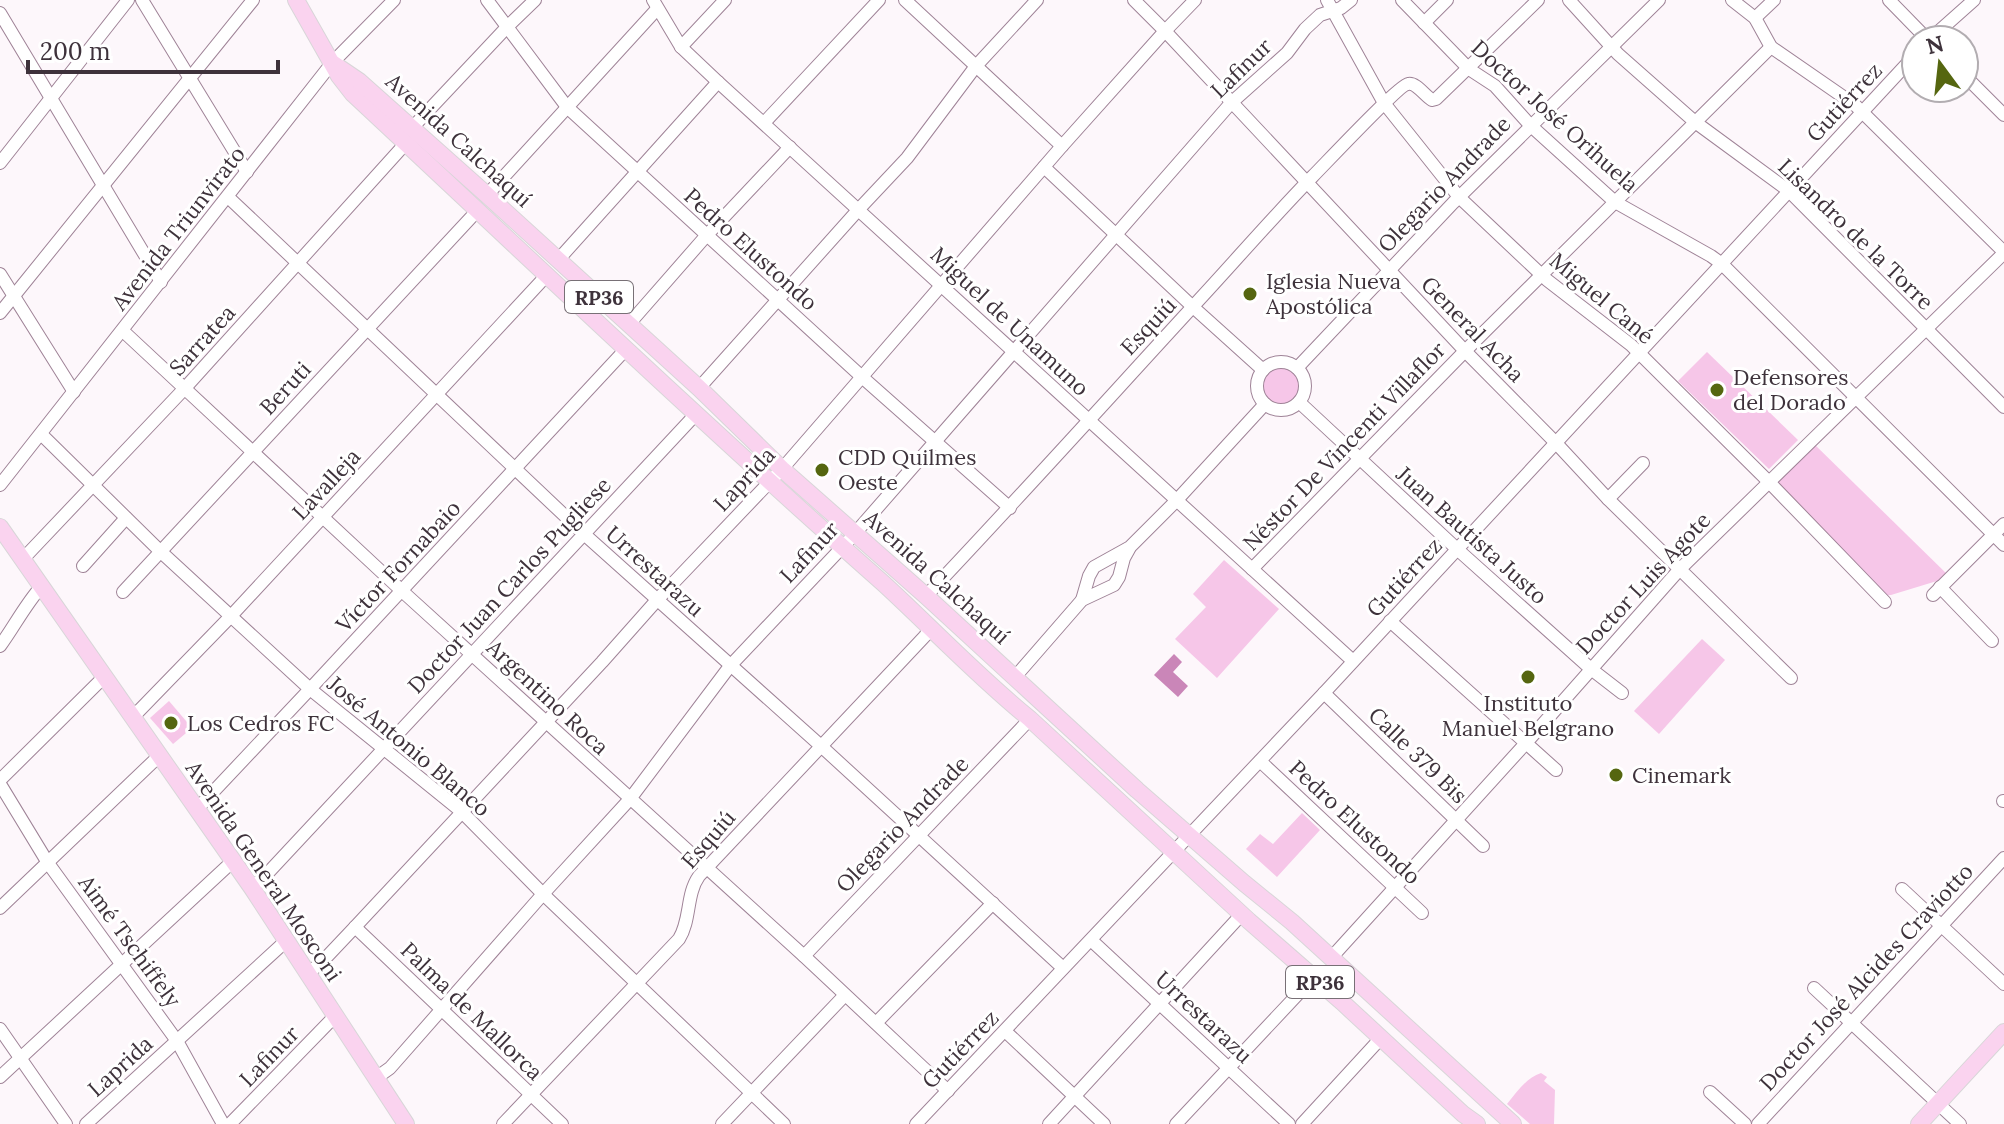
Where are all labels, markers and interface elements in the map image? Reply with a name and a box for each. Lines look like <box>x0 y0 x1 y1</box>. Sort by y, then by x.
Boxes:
scale bar <box>28 24 278 74</box>
north arrow <box>1900 24 1980 104</box>
text: N <box>1923 29 1947 60</box>
street label: Lafinur <box>1205 32 1278 104</box>
street label: Doctor José Orihuela <box>1466 34 1644 198</box>
text: 200 m <box>40 36 110 67</box>
street label: Gutiérrez <box>1800 56 1888 148</box>
street label: Avenida Calchaquí <box>379 66 538 213</box>
street label: Olegario Andrade <box>1372 110 1516 258</box>
street label: Avenida Triunvirato <box>104 140 251 317</box>
street label: Lisandro de la Torre <box>1772 152 1940 316</box>
street label: Pedro Elustondo <box>679 182 823 316</box>
street label: Miguel de Unamuno <box>925 240 1095 402</box>
street label: Miguel Cané <box>1544 246 1660 350</box>
place label: Iglesia Nueva Apostólica <box>1265 267 1401 320</box>
street label: General Acha <box>1416 270 1530 388</box>
road number: RP36 <box>565 281 633 313</box>
marker: Iglesia Nueva Apostólica <box>1241 285 1259 303</box>
street label: Esquiú <box>1114 291 1182 361</box>
street label: Sarratea <box>163 299 241 381</box>
street label: Néstor De Vincenti Villaflor <box>1237 335 1452 556</box>
street label: Beruti <box>253 355 317 421</box>
place label: Defensores del Dorado <box>1733 363 1848 416</box>
marker: Defensores del Dorado <box>1708 381 1726 399</box>
street label: Laprida <box>707 441 781 517</box>
street label: Lavalleja <box>286 442 366 526</box>
place label: CDD Quilmes Oeste <box>838 443 976 496</box>
street label: Juan Bautista Justo <box>1390 459 1553 610</box>
marker: CDD Quilmes Oeste <box>813 461 831 479</box>
street label: Doctor Juan Carlos Pugliese <box>401 471 617 699</box>
street label: Víctor Fornabaio <box>329 494 466 639</box>
street label: Avenida Calchaquí <box>857 503 1016 650</box>
street label: Doctor Luis Agote <box>1570 506 1716 660</box>
street label: Lafinur <box>773 515 845 589</box>
street label: Urrestarazu <box>600 520 710 622</box>
street label: Gutiérrez <box>1360 531 1448 623</box>
street label: Argentino Roca <box>480 633 615 761</box>
marker: Instituto Manuel Belgrano <box>1519 668 1537 686</box>
street label: José Antonio Blanco <box>321 669 496 822</box>
place label: Instituto Manuel Belgrano <box>1442 689 1614 742</box>
street label: Calle 379 Bis <box>1363 701 1473 809</box>
place label: Los Cedros FC <box>187 709 334 737</box>
marker: Los Cedros FC <box>162 714 180 732</box>
street label: Olegario Andrade <box>830 750 974 898</box>
street label: Pedro Elustondo <box>1283 754 1427 890</box>
street label: Avenida General Mosconi <box>179 755 348 986</box>
place label: Cinemark <box>1632 761 1731 789</box>
marker: Cinemark <box>1607 766 1625 784</box>
street label: Esquiú <box>675 804 741 874</box>
street label: Doctor José Alcides Craviotto <box>1753 857 1979 1097</box>
street label: Aimé Tschiffely <box>72 869 188 1013</box>
street label: Palma de Mallorca <box>395 936 549 1086</box>
street label: Urrestarazu <box>1150 965 1258 1069</box>
road number: RP36 <box>1286 966 1354 998</box>
street label: Gutiérrez <box>916 1004 1004 1094</box>
street label: Lafinur <box>233 1019 305 1092</box>
street label: Laprida <box>82 1030 158 1102</box>

